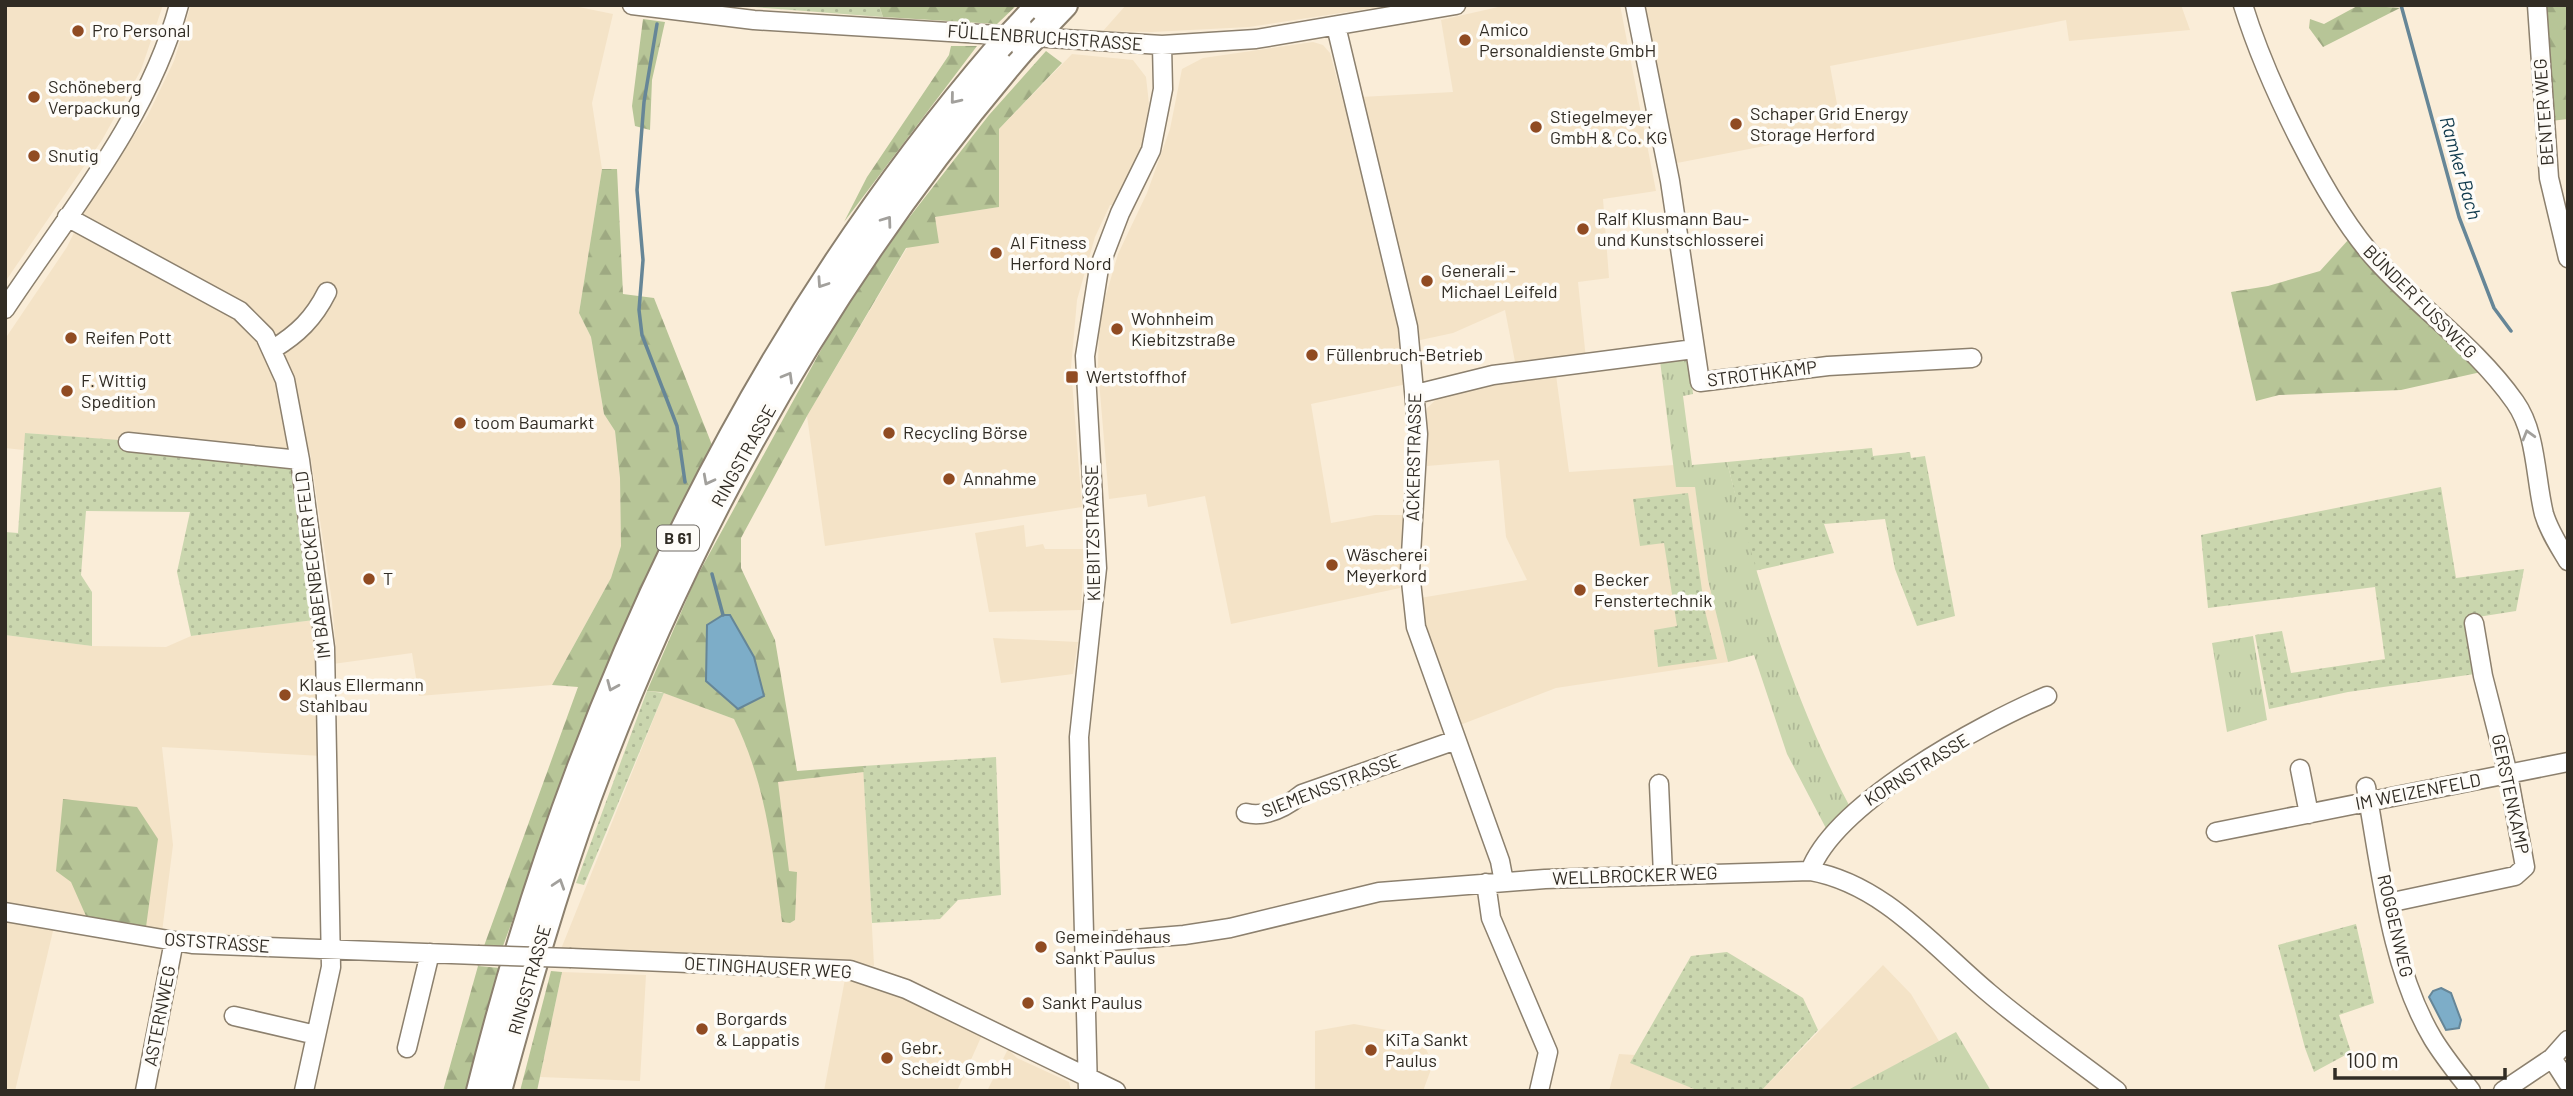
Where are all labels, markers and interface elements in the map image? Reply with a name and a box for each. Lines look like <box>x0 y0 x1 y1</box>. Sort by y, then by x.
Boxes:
place label: Amico Personaldienste GmbH <box>1479 18 1656 61</box>
place label: Pro Personal <box>92 19 190 41</box>
street label: FÜLLENBRUCHSTRASSE <box>947 19 1144 55</box>
marker: Pro Personal <box>70 23 86 39</box>
marker: Amico Personaldienste GmbH <box>1457 32 1473 48</box>
street label: BENTER WEG <box>2528 58 2558 166</box>
place label: Schöneberg Verpackung <box>48 75 142 118</box>
marker: Schöneberg Verpackung <box>26 89 42 105</box>
one-way arrow <box>951 90 963 103</box>
place label: Schaper Grid Energy Storage Herford <box>1750 102 1908 145</box>
place label: Stiegelmeyer GmbH & Co. KG <box>1550 105 1668 148</box>
water label: Ramker Bach <box>2436 114 2487 222</box>
marker: Schaper Grid Energy Storage Herford <box>1728 116 1744 132</box>
marker: Stiegelmeyer GmbH & Co. KG <box>1528 119 1544 135</box>
place label: Snutig <box>48 144 99 166</box>
marker: Snutig <box>26 148 42 164</box>
place label: Ralf Klusmann Bau- und Kunstschlosserei <box>1597 207 1764 250</box>
one-way arrow <box>879 216 891 229</box>
marker: Ralf Klusmann Bau- und Kunstschlosserei <box>1575 221 1591 237</box>
place label: AI Fitness Herford Nord <box>1010 231 1112 274</box>
street label: BÜNDER FUSSWEG <box>2359 240 2482 363</box>
marker: AI Fitness Herford Nord <box>988 245 1004 261</box>
place label: Generali - Michael Leifeld <box>1441 259 1558 302</box>
marker: Generali - Michael Leifeld <box>1419 273 1435 289</box>
one-way arrow <box>818 275 830 288</box>
place label: Wohnheim Kiebitzstraße <box>1131 307 1236 350</box>
marker: Wohnheim Kiebitzstraße <box>1109 321 1125 337</box>
place label: Reifen Pott <box>85 326 172 348</box>
marker: Reifen Pott <box>63 330 79 346</box>
place label: Füllenbruch-Betrieb <box>1326 343 1483 365</box>
marker: Füllenbruch-Betrieb <box>1304 347 1320 363</box>
street label: STROTHKAMP <box>1706 355 1818 391</box>
place label: Wertstoffhof <box>1086 365 1187 387</box>
place label: F. Wittig Spedition <box>81 369 156 412</box>
marker: Wertstoffhof <box>1064 369 1080 385</box>
one-way arrow <box>780 371 793 384</box>
marker: F. Wittig Spedition <box>59 383 75 399</box>
street label: ACKERSTRASSE <box>1401 392 1425 522</box>
street label: RINGSTRASSE <box>706 401 780 510</box>
place label: toom Baumarkt <box>474 411 595 433</box>
marker: toom Baumarkt <box>452 415 468 431</box>
place label: Recycling Börse <box>903 421 1028 443</box>
marker: Recycling Börse <box>881 425 897 441</box>
one-way arrow <box>2522 429 2537 441</box>
street label: KIEBITZSTRASSE <box>1080 464 1104 602</box>
place label: Annahme <box>963 467 1037 489</box>
street label: IM BABENBECKER FELD <box>290 470 334 660</box>
marker: Annahme <box>941 471 957 487</box>
one-way arrow <box>703 473 717 485</box>
road number: B 61 <box>657 526 699 551</box>
place label: Wäscherei Meyerkord <box>1346 543 1428 586</box>
marker: Wäscherei Meyerkord <box>1324 557 1340 573</box>
place label: T <box>383 567 393 589</box>
place label: Becker Fenstertechnik <box>1594 568 1712 611</box>
marker: T <box>361 571 377 587</box>
marker: Becker Fenstertechnik <box>1572 582 1588 598</box>
place label: Klaus Ellermann Stahlbau <box>299 673 424 716</box>
one-way arrow <box>606 679 620 691</box>
marker: Klaus Ellermann Stahlbau <box>277 687 293 703</box>
street label: KORNSTRASSE <box>1860 728 1973 810</box>
street label: GERSTENKAMP <box>2488 732 2534 856</box>
street label: SIEMENSSTRASSE <box>1258 748 1403 822</box>
street label: IM WEIZENFELD <box>2353 768 2482 814</box>
street label: WELLBROCKER WEG <box>1552 861 1718 889</box>
street label: ROGGENWEG <box>2373 872 2418 979</box>
one-way arrow <box>551 878 565 891</box>
street label: RINGSTRASSE <box>503 922 555 1037</box>
place label: Gemeindehaus Sankt Paulus <box>1055 925 1171 968</box>
street label: OSTSTRASSE <box>164 927 271 957</box>
marker: Gemeindehaus Sankt Paulus <box>1033 939 1049 955</box>
street label: OETINGHAUSER WEG <box>684 952 853 982</box>
street label: ASTERNWEG <box>138 964 180 1068</box>
place label: Sankt Paulus <box>1042 991 1142 1013</box>
marker: Sankt Paulus <box>1020 995 1036 1011</box>
place label: Borgards & Lappatis <box>716 1007 800 1050</box>
marker: Borgards & Lappatis <box>694 1021 710 1037</box>
place label: KiTa Sankt Paulus <box>1385 1028 1468 1071</box>
place label: Gebr. Scheidt GmbH <box>901 1036 1012 1079</box>
scale bar <box>2335 1036 2505 1080</box>
marker: KiTa Sankt Paulus <box>1363 1042 1379 1058</box>
text: 100 m <box>2346 1047 2399 1072</box>
marker: Gebr. Scheidt GmbH <box>879 1050 895 1066</box>

